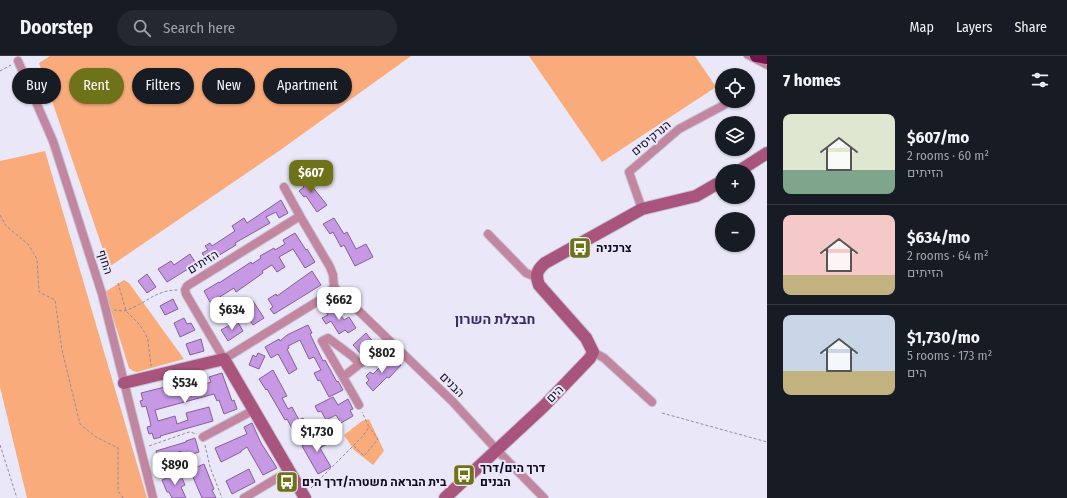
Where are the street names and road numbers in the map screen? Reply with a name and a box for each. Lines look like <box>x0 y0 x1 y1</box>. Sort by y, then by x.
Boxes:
street label: הנרקיסים <box>628 117 674 159</box>
street label: הזיתים <box>185 247 221 277</box>
street label: החוף <box>94 248 116 276</box>
street label: הבנים <box>437 370 467 400</box>
street label: הים <box>544 383 566 405</box>

